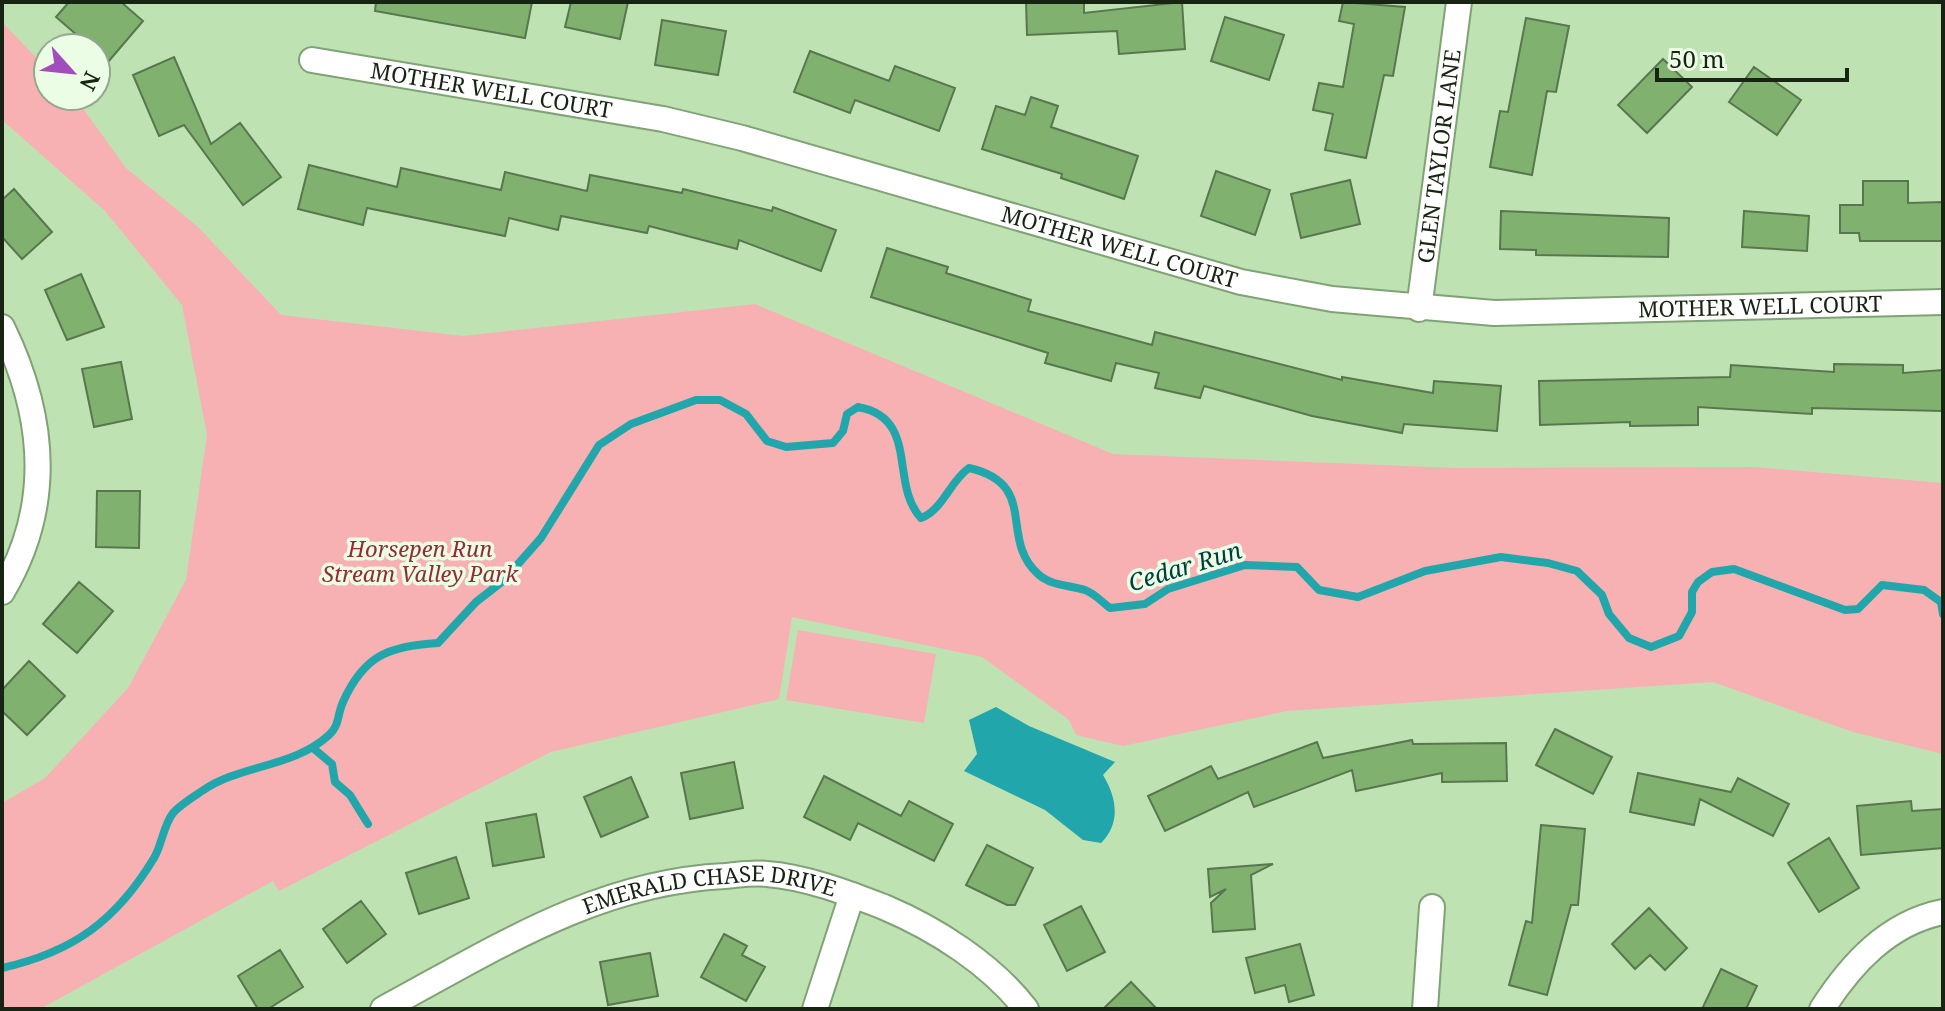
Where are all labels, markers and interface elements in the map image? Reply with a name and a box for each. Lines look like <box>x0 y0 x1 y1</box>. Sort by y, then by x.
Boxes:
north arrow <box>32 32 112 112</box>
scale bar <box>1657 32 1847 82</box>
text: 50 m <box>1669 42 1725 75</box>
street label: GLEN TAYLOR LANE <box>1409 47 1467 265</box>
street label: MOTHER WELL COURT <box>369 54 615 124</box>
text: N <box>73 67 108 96</box>
street label: MOTHER WELL COURT <box>998 198 1242 294</box>
street label: MOTHER WELL COURT <box>1638 287 1883 323</box>
park label: Horsepen Run Stream Valley Park <box>322 533 519 588</box>
water label: Cedar Run <box>1124 533 1245 598</box>
street label: EMERALD CHASE DRIVE <box>578 857 841 920</box>

